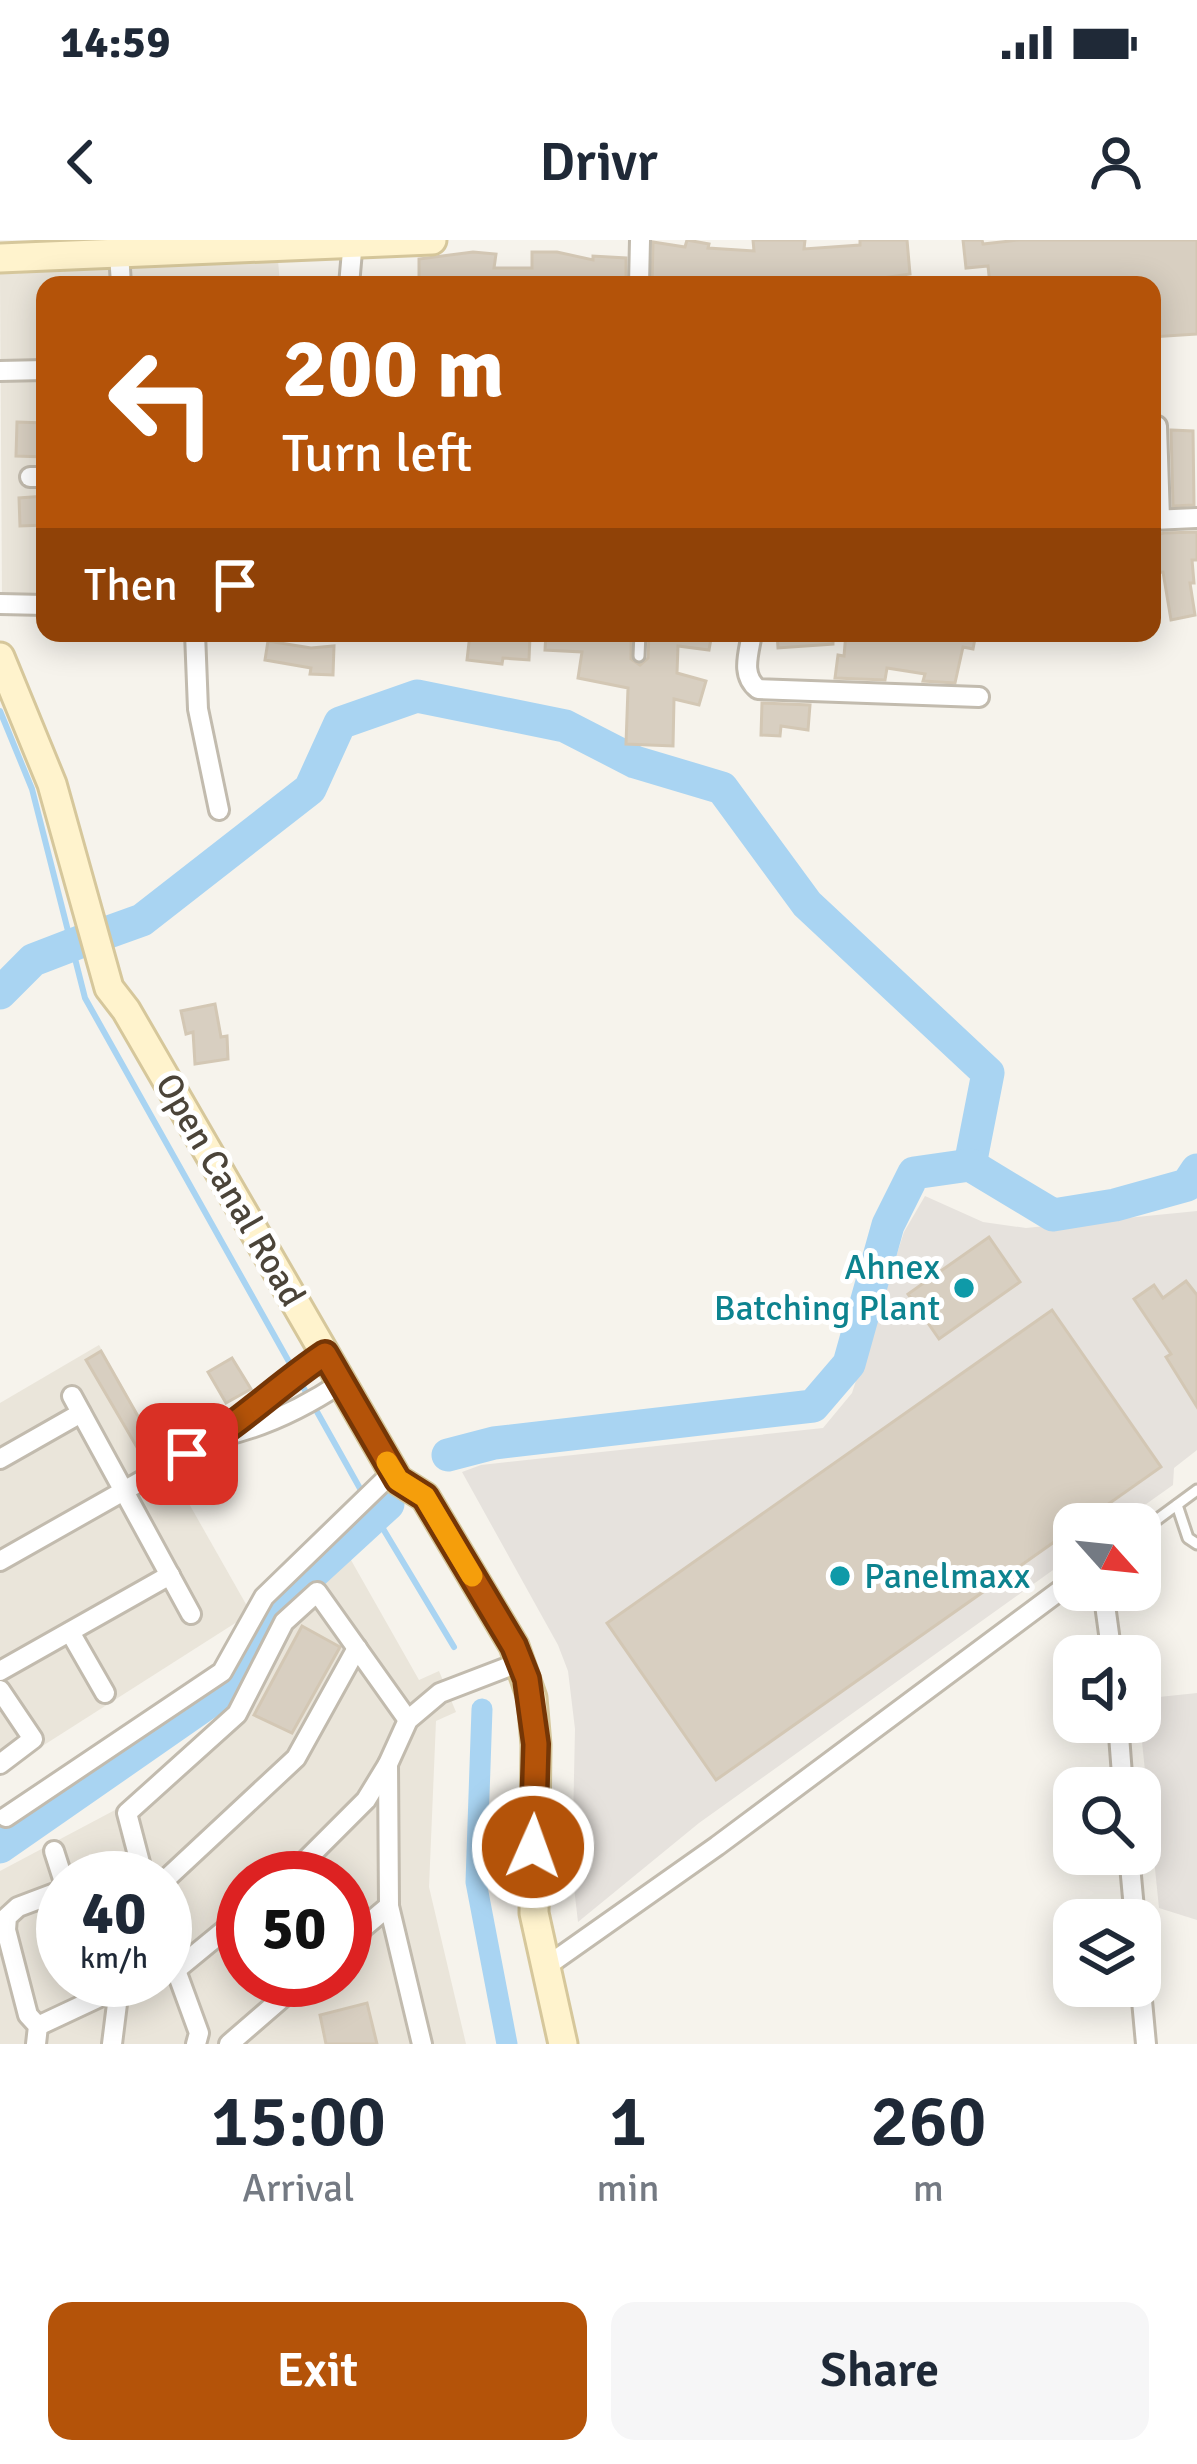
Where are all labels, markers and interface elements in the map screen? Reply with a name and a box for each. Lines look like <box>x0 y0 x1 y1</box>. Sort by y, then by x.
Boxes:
text: 14:59 <box>60 15 170 70</box>
icon: back <box>48 129 114 195</box>
text: Drivr <box>539 129 658 196</box>
icon: person <box>1083 129 1149 195</box>
text: 200 m <box>282 317 504 421</box>
icon: left <box>84 324 240 480</box>
text: Turn left <box>282 420 472 487</box>
icon: arrive <box>202 552 268 618</box>
text: Then <box>84 558 178 613</box>
street label: Open Canal Road <box>145 1066 315 1314</box>
place label: Ahnex Batching Plant <box>714 1245 940 1331</box>
marker: Ahnex Batching Plant <box>951 1275 977 1301</box>
pin <box>136 1403 238 1505</box>
icon: arrive <box>154 1421 220 1487</box>
north arrow <box>1053 1503 1161 1611</box>
map controls <box>1053 1503 1161 2007</box>
place label: Panelmaxx <box>864 1554 1031 1599</box>
marker: Panelmaxx <box>827 1563 853 1589</box>
button: sound <box>1053 1635 1161 1743</box>
button: search <box>1053 1767 1161 1875</box>
position arrow <box>470 1784 596 1910</box>
speed limit sign: 50 <box>216 1851 372 2007</box>
text: 40 <box>82 1877 146 1951</box>
button: layers <box>1053 1899 1161 2007</box>
text: km/h <box>80 1940 148 1977</box>
text: 15:00 <box>210 2077 386 2166</box>
text: 1 <box>609 2077 648 2166</box>
text: 260 <box>870 2077 987 2166</box>
text: Arrival <box>242 2164 354 2212</box>
text: min <box>597 2164 660 2212</box>
text: m <box>913 2164 944 2212</box>
button: Exit <box>48 2302 587 2440</box>
button: Share <box>611 2302 1149 2440</box>

